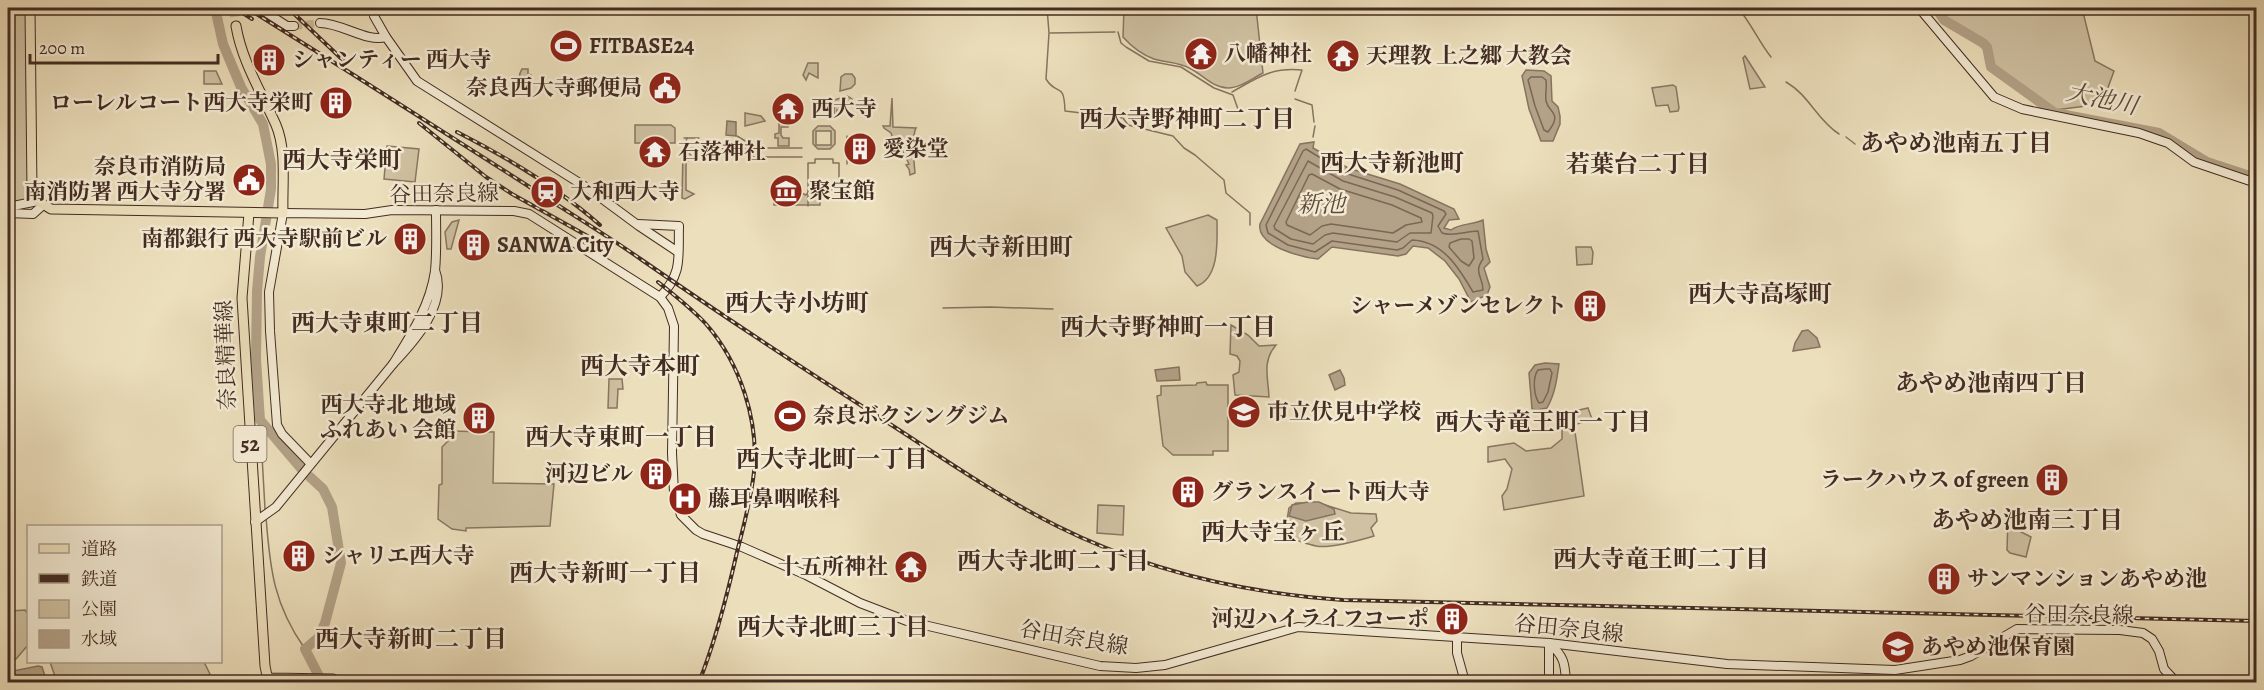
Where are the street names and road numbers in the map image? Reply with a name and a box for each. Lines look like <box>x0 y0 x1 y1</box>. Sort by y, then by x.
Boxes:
street label: 谷田奈良線 <box>389 178 499 210</box>
street label: 奈良精華線 <box>209 300 243 410</box>
road number: 52 <box>234 426 266 462</box>
street label: 谷田奈良線 <box>2024 599 2134 631</box>
street label: 谷田奈良線 <box>1513 608 1625 650</box>
street label: 谷田奈良線 <box>1017 614 1131 662</box>

